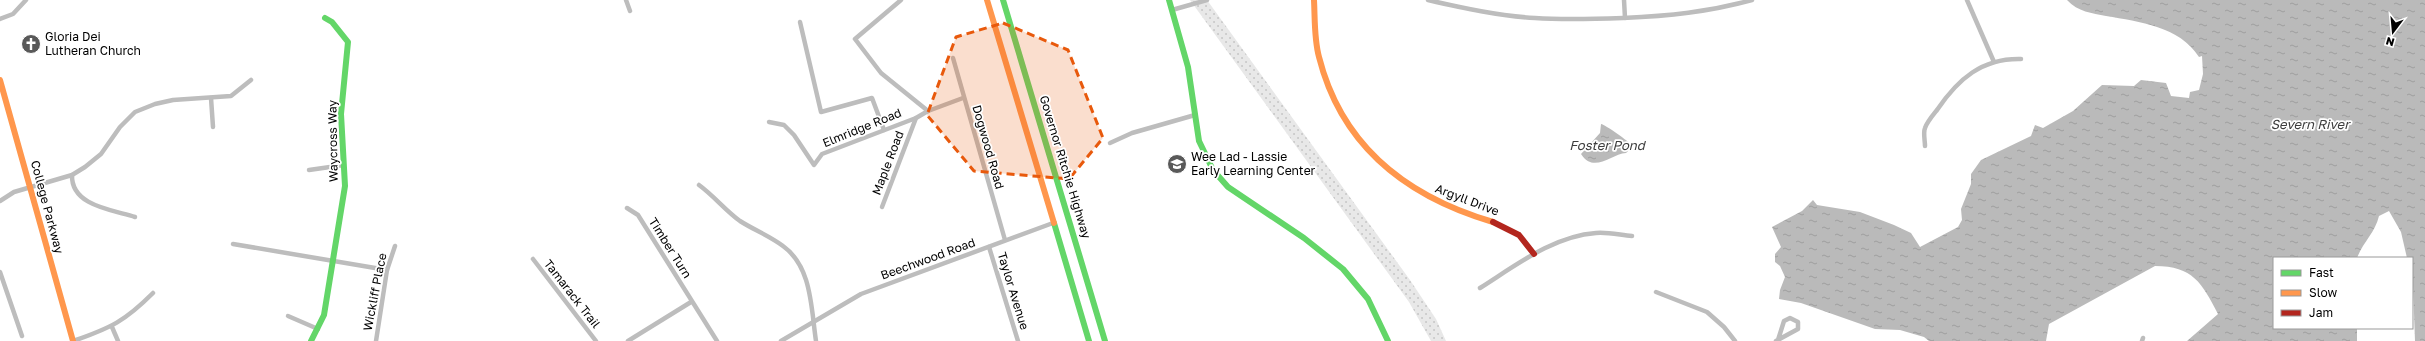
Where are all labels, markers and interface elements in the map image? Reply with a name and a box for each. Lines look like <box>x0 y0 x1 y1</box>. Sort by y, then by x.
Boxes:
north arrow <box>2373 12 2413 52</box>
place label: Gloria Dei Lutheran Church <box>45 29 141 58</box>
church icon: Gloria Dei Lutheran Church <box>20 33 42 55</box>
text: N <box>2384 35 2396 49</box>
street label: Governor Ritchie Highway <box>1037 94 1094 240</box>
street label: Waycross Way <box>324 99 341 182</box>
street label: Dogwood Road <box>969 103 1008 191</box>
street label: Elmridge Road <box>820 105 903 150</box>
water label: Severn River <box>2271 116 2351 132</box>
street label: Maple Road <box>868 129 907 197</box>
water label: Foster Pond <box>1569 137 1647 153</box>
place label: Wee Lad - Lassie Early Learning Center <box>1191 149 1316 178</box>
school or university icon: Wee Lad - Lassie Early Learning Center <box>1166 153 1188 175</box>
street label: College Parkway <box>28 159 67 255</box>
street label: Argyll Drive <box>1433 181 1501 219</box>
street label: Timber Turn <box>646 215 695 281</box>
street label: Beechwood Road <box>878 234 977 283</box>
street label: Taylor Avenue <box>995 250 1032 332</box>
street label: Wickliff Place <box>360 252 389 332</box>
street label: Tamarack Trail <box>541 256 604 331</box>
legend <box>2273 257 2413 329</box>
text: Fast <box>2309 265 2334 280</box>
text: Slow <box>2309 285 2337 300</box>
text: Jam <box>2309 305 2333 320</box>

